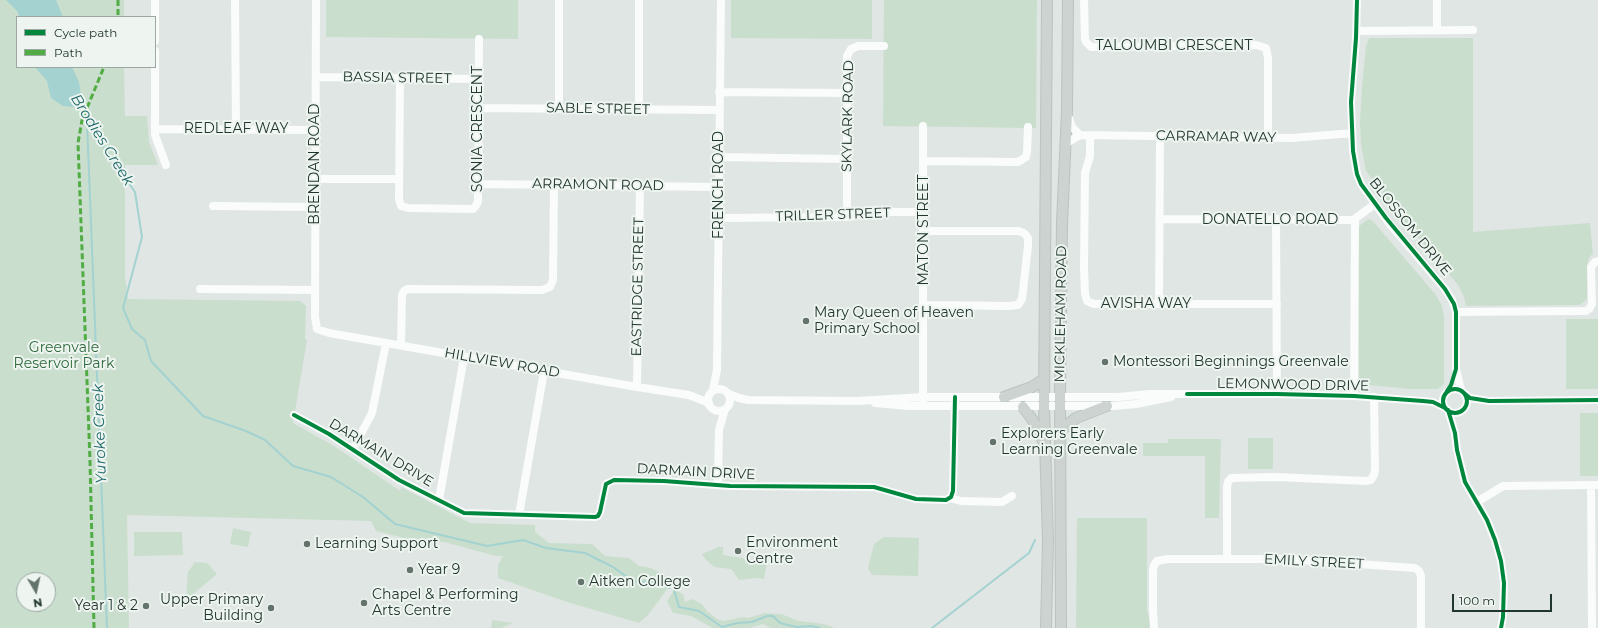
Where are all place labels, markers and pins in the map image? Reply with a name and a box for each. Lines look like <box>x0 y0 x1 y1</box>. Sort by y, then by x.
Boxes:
place label: Mary Queen of Heaven Primary School <box>814 305 974 338</box>
marker: Mary Queen of Heaven Primary School <box>801 316 811 326</box>
place label: Montessori Beginnings Greenvale <box>1113 354 1349 370</box>
marker: Montessori Beginnings Greenvale <box>1100 357 1110 367</box>
place label: Explorers Early Learning Greenvale <box>1001 426 1137 458</box>
marker: Explorers Early Learning Greenvale <box>988 437 998 447</box>
place label: Environment Centre <box>746 535 838 568</box>
place label: Learning Support <box>315 536 438 552</box>
marker: Learning Support <box>302 539 312 549</box>
marker: Environment Centre <box>733 546 743 556</box>
place label: Year 9 <box>418 562 460 578</box>
marker: Year 9 <box>405 565 415 575</box>
place label: Aitken College <box>589 574 690 590</box>
marker: Aitken College <box>576 577 586 587</box>
place label: Chapel & Performing Arts Centre <box>372 587 519 620</box>
place label: Upper Primary Building <box>160 592 263 624</box>
place label: Year 1 & 2 <box>74 598 138 614</box>
marker: Chapel & Performing Arts Centre <box>359 598 369 608</box>
marker: Year 1 & 2 <box>141 601 151 611</box>
marker: Upper Primary Building <box>266 603 276 613</box>

